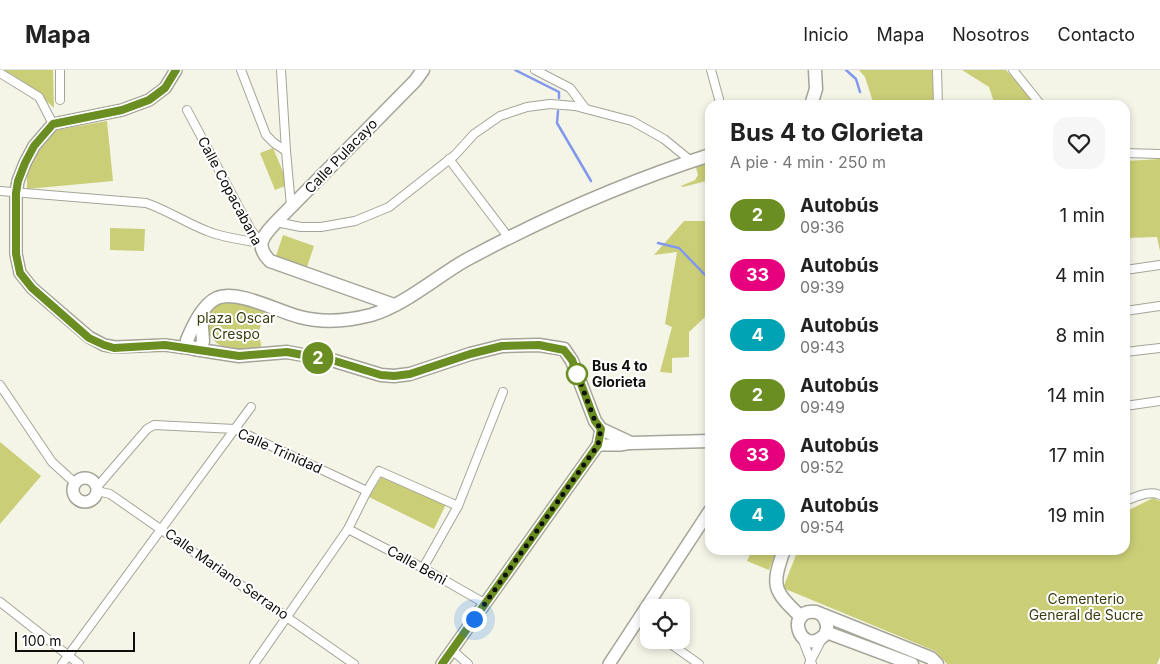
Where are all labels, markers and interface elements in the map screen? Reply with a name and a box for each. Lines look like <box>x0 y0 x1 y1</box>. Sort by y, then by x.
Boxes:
text: Mapa <box>25 20 91 49</box>
text: Inicio <box>803 24 849 45</box>
text: Mapa <box>877 24 924 45</box>
text: Nosotros <box>952 24 1030 45</box>
text: Contacto <box>1058 24 1135 45</box>
street label: Calle Pulacayo <box>301 115 381 197</box>
button: heart <box>1053 117 1105 169</box>
text: Bus 4 to Glorieta <box>730 118 924 147</box>
street label: Calle Copacabana <box>195 133 266 248</box>
text: A pie · 4 min · 250 m <box>730 152 886 172</box>
text: Autobús <box>800 194 879 217</box>
text: 2 <box>752 204 763 225</box>
text: 1 min <box>1059 204 1105 227</box>
text: 09:36 <box>800 217 844 237</box>
text: Autobús <box>800 254 879 277</box>
text: 33 <box>746 264 769 285</box>
text: 4 min <box>1055 264 1105 287</box>
text: 09:39 <box>800 277 844 297</box>
park label: plaza Oscar Crespo <box>197 309 275 342</box>
text: Autobús <box>800 314 879 337</box>
text: 4 <box>751 324 764 345</box>
text: 8 min <box>1055 324 1105 347</box>
text: 09:43 <box>800 337 845 357</box>
line badge: 2 <box>302 342 334 374</box>
text: 2 <box>312 347 324 368</box>
place label: Bus 4 to Glorieta <box>592 357 648 390</box>
marker: Bus 4 to Glorieta <box>566 363 588 385</box>
text: Autobús <box>800 374 879 397</box>
text: 2 <box>752 384 763 405</box>
text: 14 min <box>1047 384 1105 407</box>
text: 09:49 <box>800 397 845 417</box>
street label: Calle Trinidad <box>235 424 325 477</box>
text: Autobús <box>800 434 879 457</box>
text: 33 <box>746 444 769 465</box>
text: 17 min <box>1049 444 1105 467</box>
text: 09:52 <box>800 457 844 477</box>
text: Autobús <box>800 494 879 517</box>
text: 4 <box>751 504 764 525</box>
text: 19 min <box>1048 504 1105 527</box>
text: 09:54 <box>800 517 845 537</box>
street label: Calle Mariano Serrano <box>162 524 292 623</box>
street label: Calle Beni <box>384 541 450 588</box>
park label: Cementerio General de Sucre <box>1029 590 1143 623</box>
map controls <box>640 599 690 649</box>
button: locate <box>640 599 690 649</box>
your location <box>462 607 487 632</box>
scale bar <box>15 629 135 652</box>
text: 100 m <box>22 632 62 649</box>

